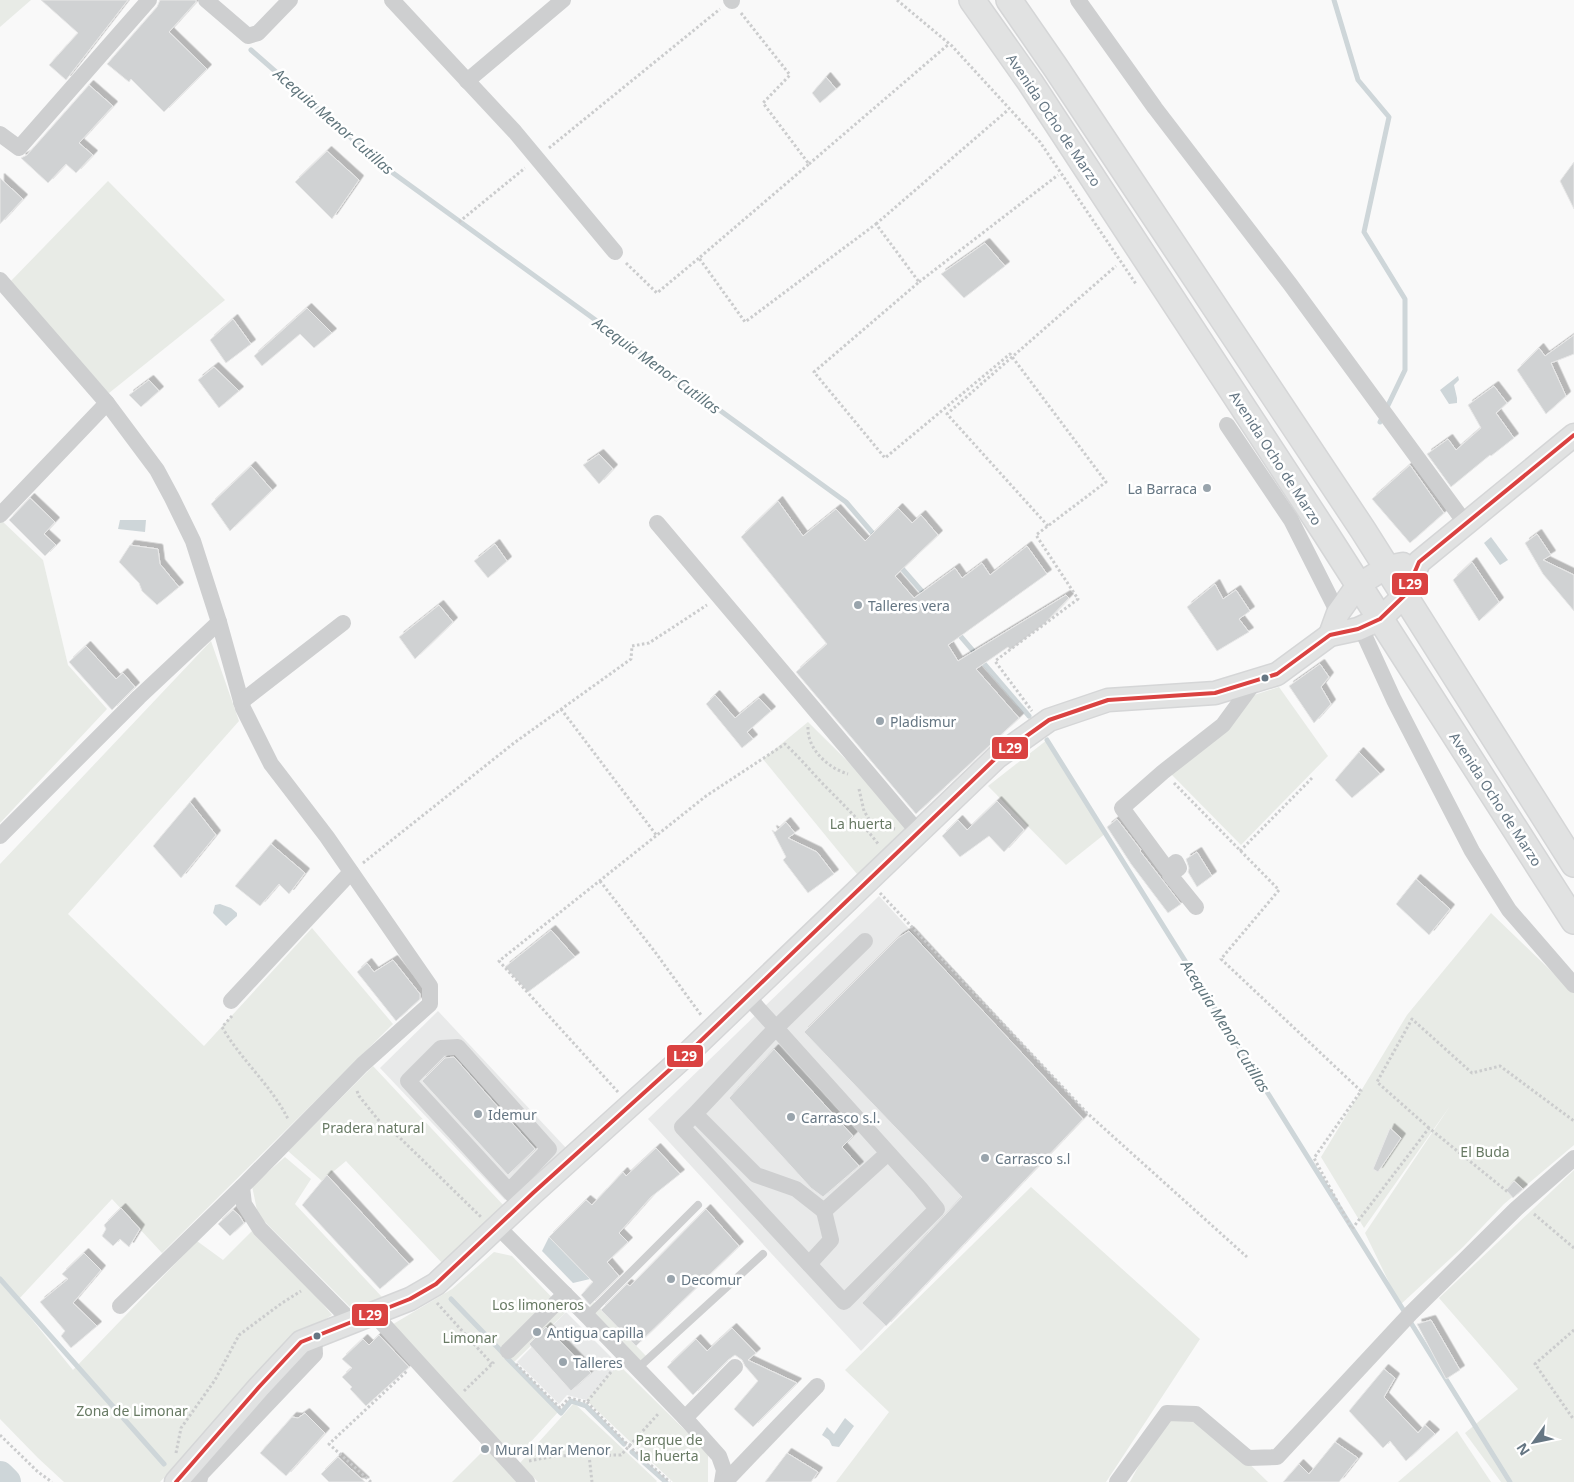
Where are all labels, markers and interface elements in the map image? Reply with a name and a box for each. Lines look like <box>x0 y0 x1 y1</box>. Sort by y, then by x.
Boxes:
street label: Avenida Ocho de Marzo <box>1002 50 1106 190</box>
water label: Acequia Menor Cutillas <box>269 63 399 179</box>
water label: Acequia Menor Cutillas <box>589 311 725 418</box>
street label: Avenida Ocho de Marzo <box>1225 387 1327 529</box>
place label: La Barraca <box>1128 479 1197 498</box>
marker: La Barraca <box>1201 482 1213 494</box>
line badge: L29 <box>1391 572 1429 596</box>
text: L29 <box>1398 574 1422 593</box>
place label: Talleres vera <box>868 596 950 615</box>
marker: Talleres vera <box>852 599 864 611</box>
unlabelled marker <box>1260 673 1270 683</box>
place label: Pladismur <box>890 712 957 731</box>
marker: Pladismur <box>874 715 886 727</box>
street label: Avenida Ocho de Marzo <box>1445 728 1547 870</box>
line badge: L29 <box>991 736 1029 760</box>
text: L29 <box>998 738 1022 757</box>
park label: La huerta <box>830 814 892 833</box>
water label: Acequia Menor Cutillas <box>1177 955 1275 1096</box>
line badge: L29 <box>666 1044 704 1068</box>
text: L29 <box>673 1046 697 1065</box>
place label: Idemur <box>488 1105 537 1124</box>
marker: Idemur <box>472 1108 484 1120</box>
place label: Carrasco s.l. <box>801 1108 880 1127</box>
marker: Carrasco s.l. <box>785 1111 797 1123</box>
park label: Pradera natural <box>322 1118 424 1137</box>
park label: El Buda <box>1460 1142 1510 1161</box>
place label: Carrasco s.l <box>995 1149 1070 1168</box>
marker: Carrasco s.l <box>979 1152 991 1164</box>
place label: Decomur <box>681 1270 742 1289</box>
marker: Decomur <box>665 1273 677 1285</box>
park label: Los limoneros <box>492 1295 584 1314</box>
line badge: L29 <box>351 1303 389 1327</box>
text: L29 <box>358 1305 382 1324</box>
place label: Antigua capilla <box>547 1323 644 1342</box>
marker: Antigua capilla <box>531 1326 543 1338</box>
park label: Limonar <box>443 1328 498 1347</box>
unlabelled marker <box>312 1331 322 1341</box>
place label: Talleres <box>573 1353 623 1372</box>
marker: Talleres <box>557 1356 569 1368</box>
park label: Zona de Limonar <box>76 1401 188 1420</box>
north arrow <box>1509 1417 1559 1467</box>
park label: Parque de la huerta <box>635 1430 703 1465</box>
text: N <box>1512 1439 1534 1459</box>
place label: Mural Mar Menor <box>495 1440 611 1459</box>
marker: Mural Mar Menor <box>479 1443 491 1455</box>

